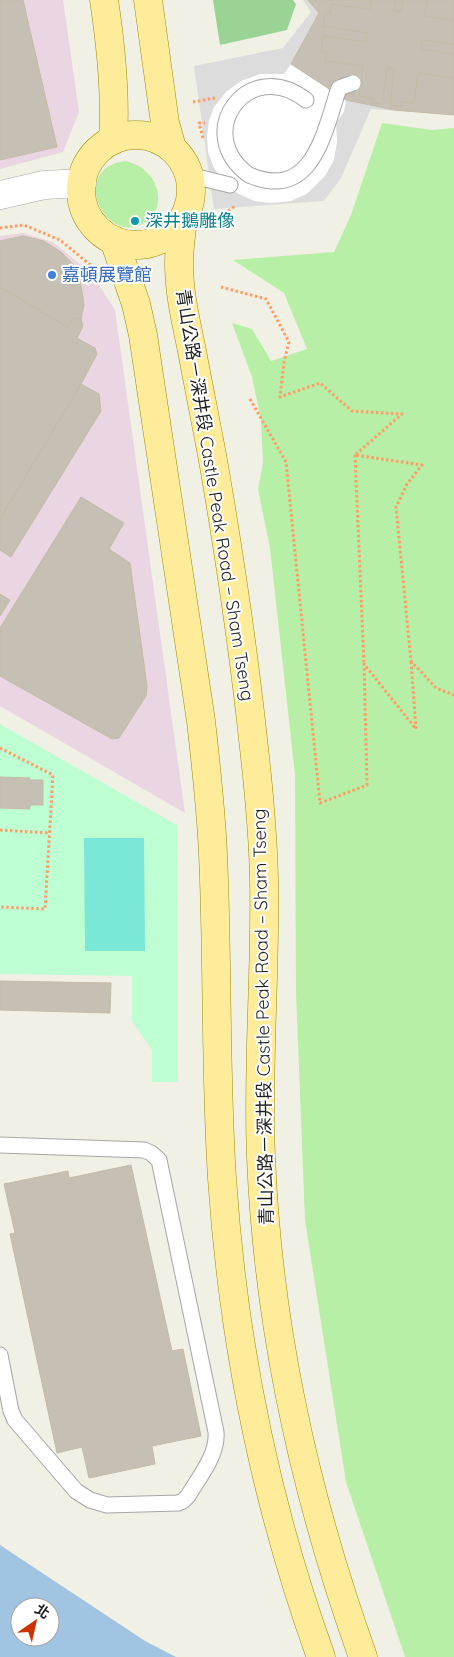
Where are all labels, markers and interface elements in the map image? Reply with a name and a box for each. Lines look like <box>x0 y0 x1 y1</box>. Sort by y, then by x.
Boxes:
place label: 深井鵝雕像 <box>145 209 235 232</box>
marker: 深井鵝雕像 <box>129 215 141 227</box>
place label: 嘉頓展覽館 <box>62 263 152 286</box>
marker: 嘉頓展覽館 <box>46 269 58 281</box>
street label: 青山公路－深井段 Castle Peak Road – Sham Tseng <box>172 287 259 703</box>
street label: 青山公路－深井段 Castle Peak Road – Sham Tseng <box>247 808 278 1226</box>
north arrow <box>10 1597 60 1647</box>
text: 北 <box>31 1600 53 1623</box>

